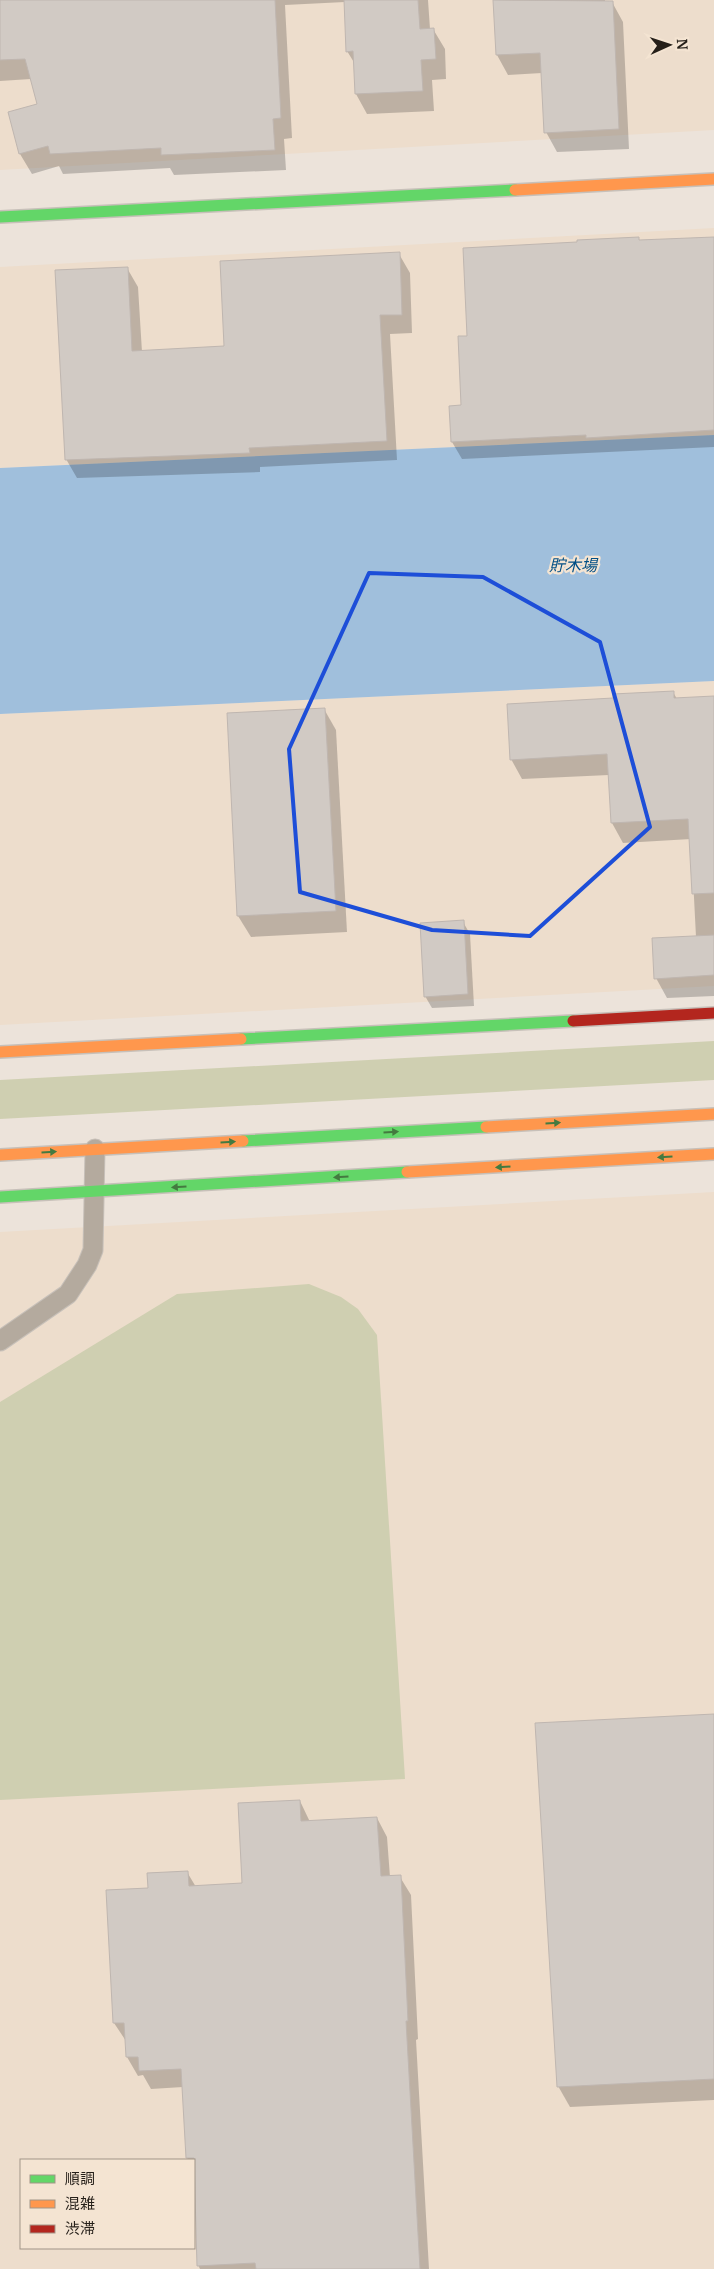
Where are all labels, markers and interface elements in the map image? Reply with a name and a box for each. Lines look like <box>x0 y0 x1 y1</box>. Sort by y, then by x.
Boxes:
north arrow <box>644 20 694 70</box>
text: N <box>673 38 691 50</box>
water label: 貯木場 <box>549 555 599 575</box>
one-way arrow <box>545 1118 561 1126</box>
one-way arrow <box>383 1128 399 1136</box>
one-way arrow <box>221 1137 237 1145</box>
one-way arrow <box>41 1147 57 1155</box>
one-way arrow <box>657 1154 673 1162</box>
one-way arrow <box>495 1164 511 1172</box>
one-way arrow <box>333 1174 349 1182</box>
one-way arrow <box>170 1183 186 1191</box>
legend <box>20 2159 195 2249</box>
text: 順調 <box>65 2169 95 2188</box>
text: 混雑 <box>65 2194 95 2213</box>
text: 渋滞 <box>65 2219 95 2238</box>

